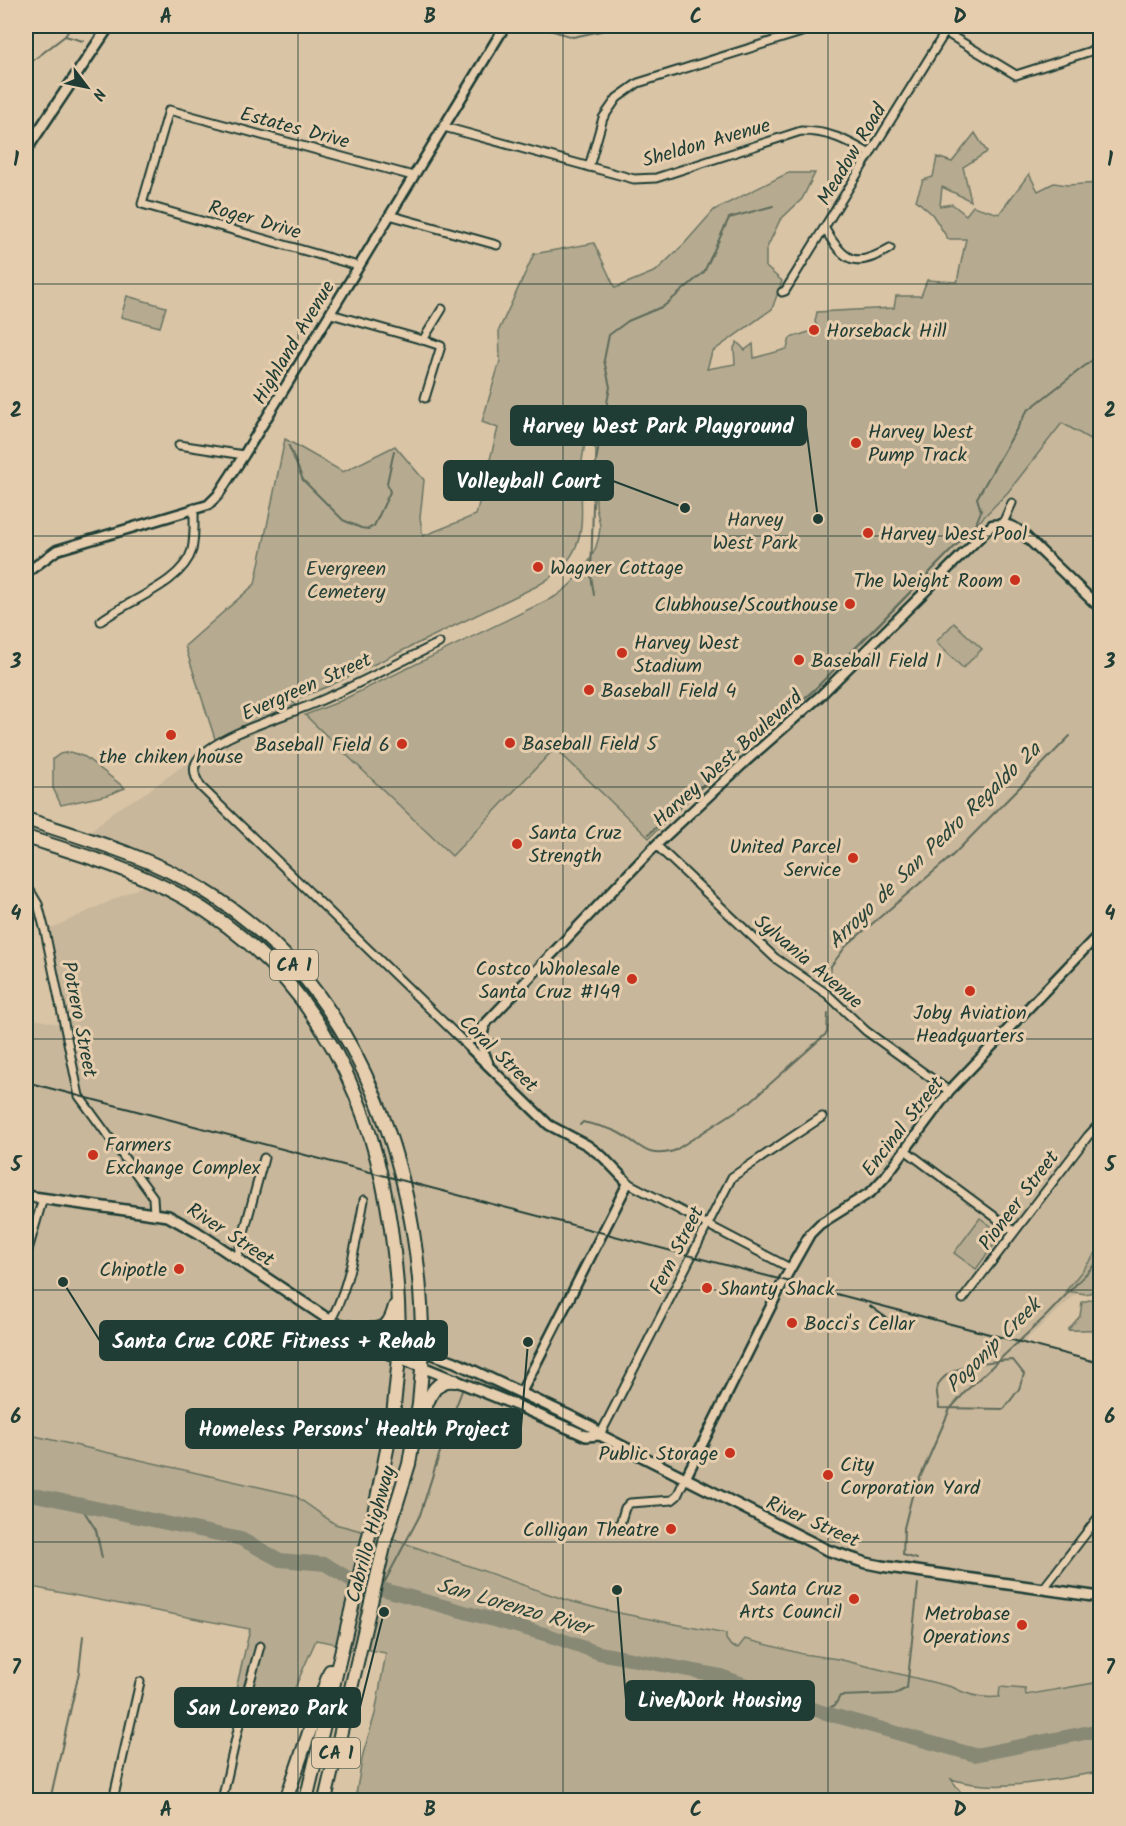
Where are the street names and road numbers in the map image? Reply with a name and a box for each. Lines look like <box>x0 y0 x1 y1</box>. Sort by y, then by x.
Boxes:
street label: Meadow Road <box>809 97 897 212</box>
street label: Estates Drive <box>236 99 353 159</box>
street label: Sheldon Avenue <box>639 110 774 177</box>
street label: Roger Drive <box>204 192 305 249</box>
street label: Highland Avenue <box>245 275 345 411</box>
street label: Evergreen Street <box>237 645 377 731</box>
street label: Harvey West Boulevard <box>646 682 811 836</box>
street label: Sylvania Avenue <box>746 907 869 1018</box>
road number: CA 1 <box>270 950 318 980</box>
street label: Potrero Street <box>51 959 105 1080</box>
street label: Coral Street <box>450 1008 545 1101</box>
street label: Encinal Street <box>854 1070 953 1184</box>
street label: Pioneer Street <box>971 1144 1068 1258</box>
street label: River Street <box>180 1195 280 1276</box>
street label: Fern Street <box>642 1201 714 1301</box>
street label: Cabrillo Highway <box>338 1462 406 1607</box>
street label: River Street <box>760 1488 864 1558</box>
road number: CA 1 <box>312 1738 360 1768</box>

